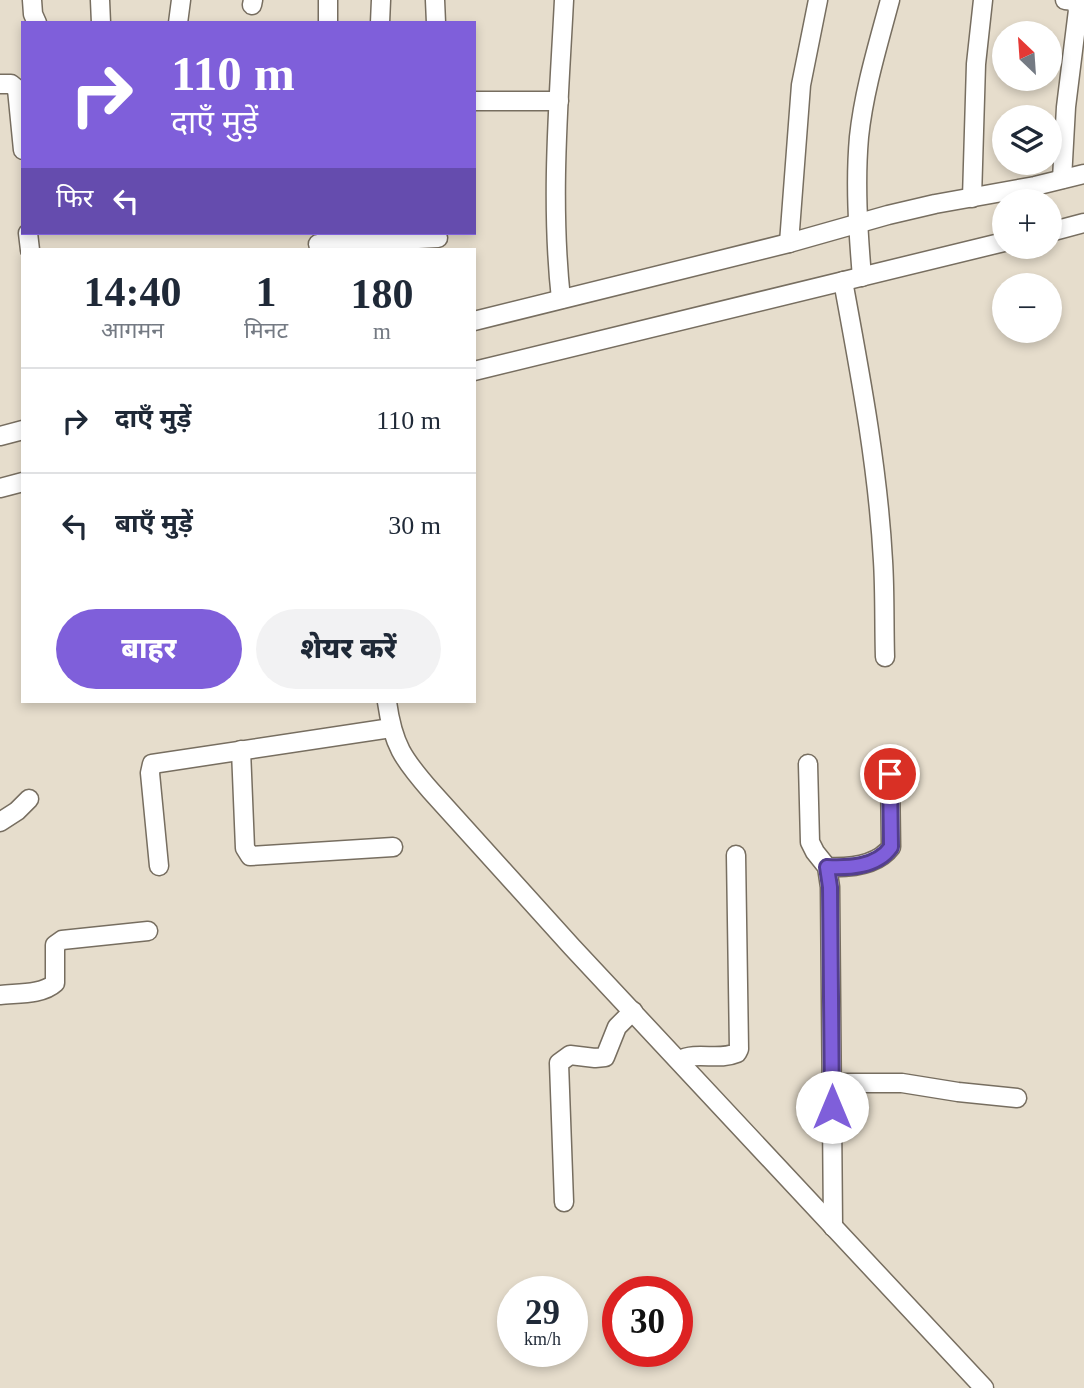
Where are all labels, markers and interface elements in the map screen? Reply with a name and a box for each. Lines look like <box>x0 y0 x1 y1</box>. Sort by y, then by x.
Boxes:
north arrow <box>992 21 1062 91</box>
map controls <box>992 21 1062 343</box>
text: 110 m <box>171 46 295 101</box>
icon: right <box>56 49 147 140</box>
text: दाएँ मुड़ें <box>171 104 258 140</box>
button: layers <box>992 105 1062 175</box>
icon: left <box>107 182 145 220</box>
text: फिर <box>56 184 93 213</box>
button: + <box>992 189 1062 259</box>
text: 14:40 <box>83 269 181 315</box>
text: 1 <box>255 269 276 315</box>
text: 180 <box>350 271 413 317</box>
button: − <box>992 273 1062 343</box>
text: आगमन <box>101 318 164 343</box>
text: मिनट <box>244 318 288 343</box>
text: m <box>373 319 391 344</box>
icon: right <box>56 402 94 440</box>
text: दाएँ मुड़ें <box>115 404 191 433</box>
text: 110 m <box>376 406 441 435</box>
icon: left <box>56 507 94 545</box>
text: बाएँ मुड़ें <box>115 509 193 538</box>
text: 30 m <box>388 511 441 540</box>
button: बाहर <box>56 609 242 689</box>
button: शेयर करें <box>256 609 441 689</box>
pin <box>860 744 920 804</box>
icon: arrive <box>871 755 909 793</box>
position arrow <box>795 1070 869 1144</box>
speed limit sign: 30 <box>602 1276 693 1367</box>
text: 29 <box>525 1293 560 1332</box>
text: km/h <box>524 1329 561 1349</box>

